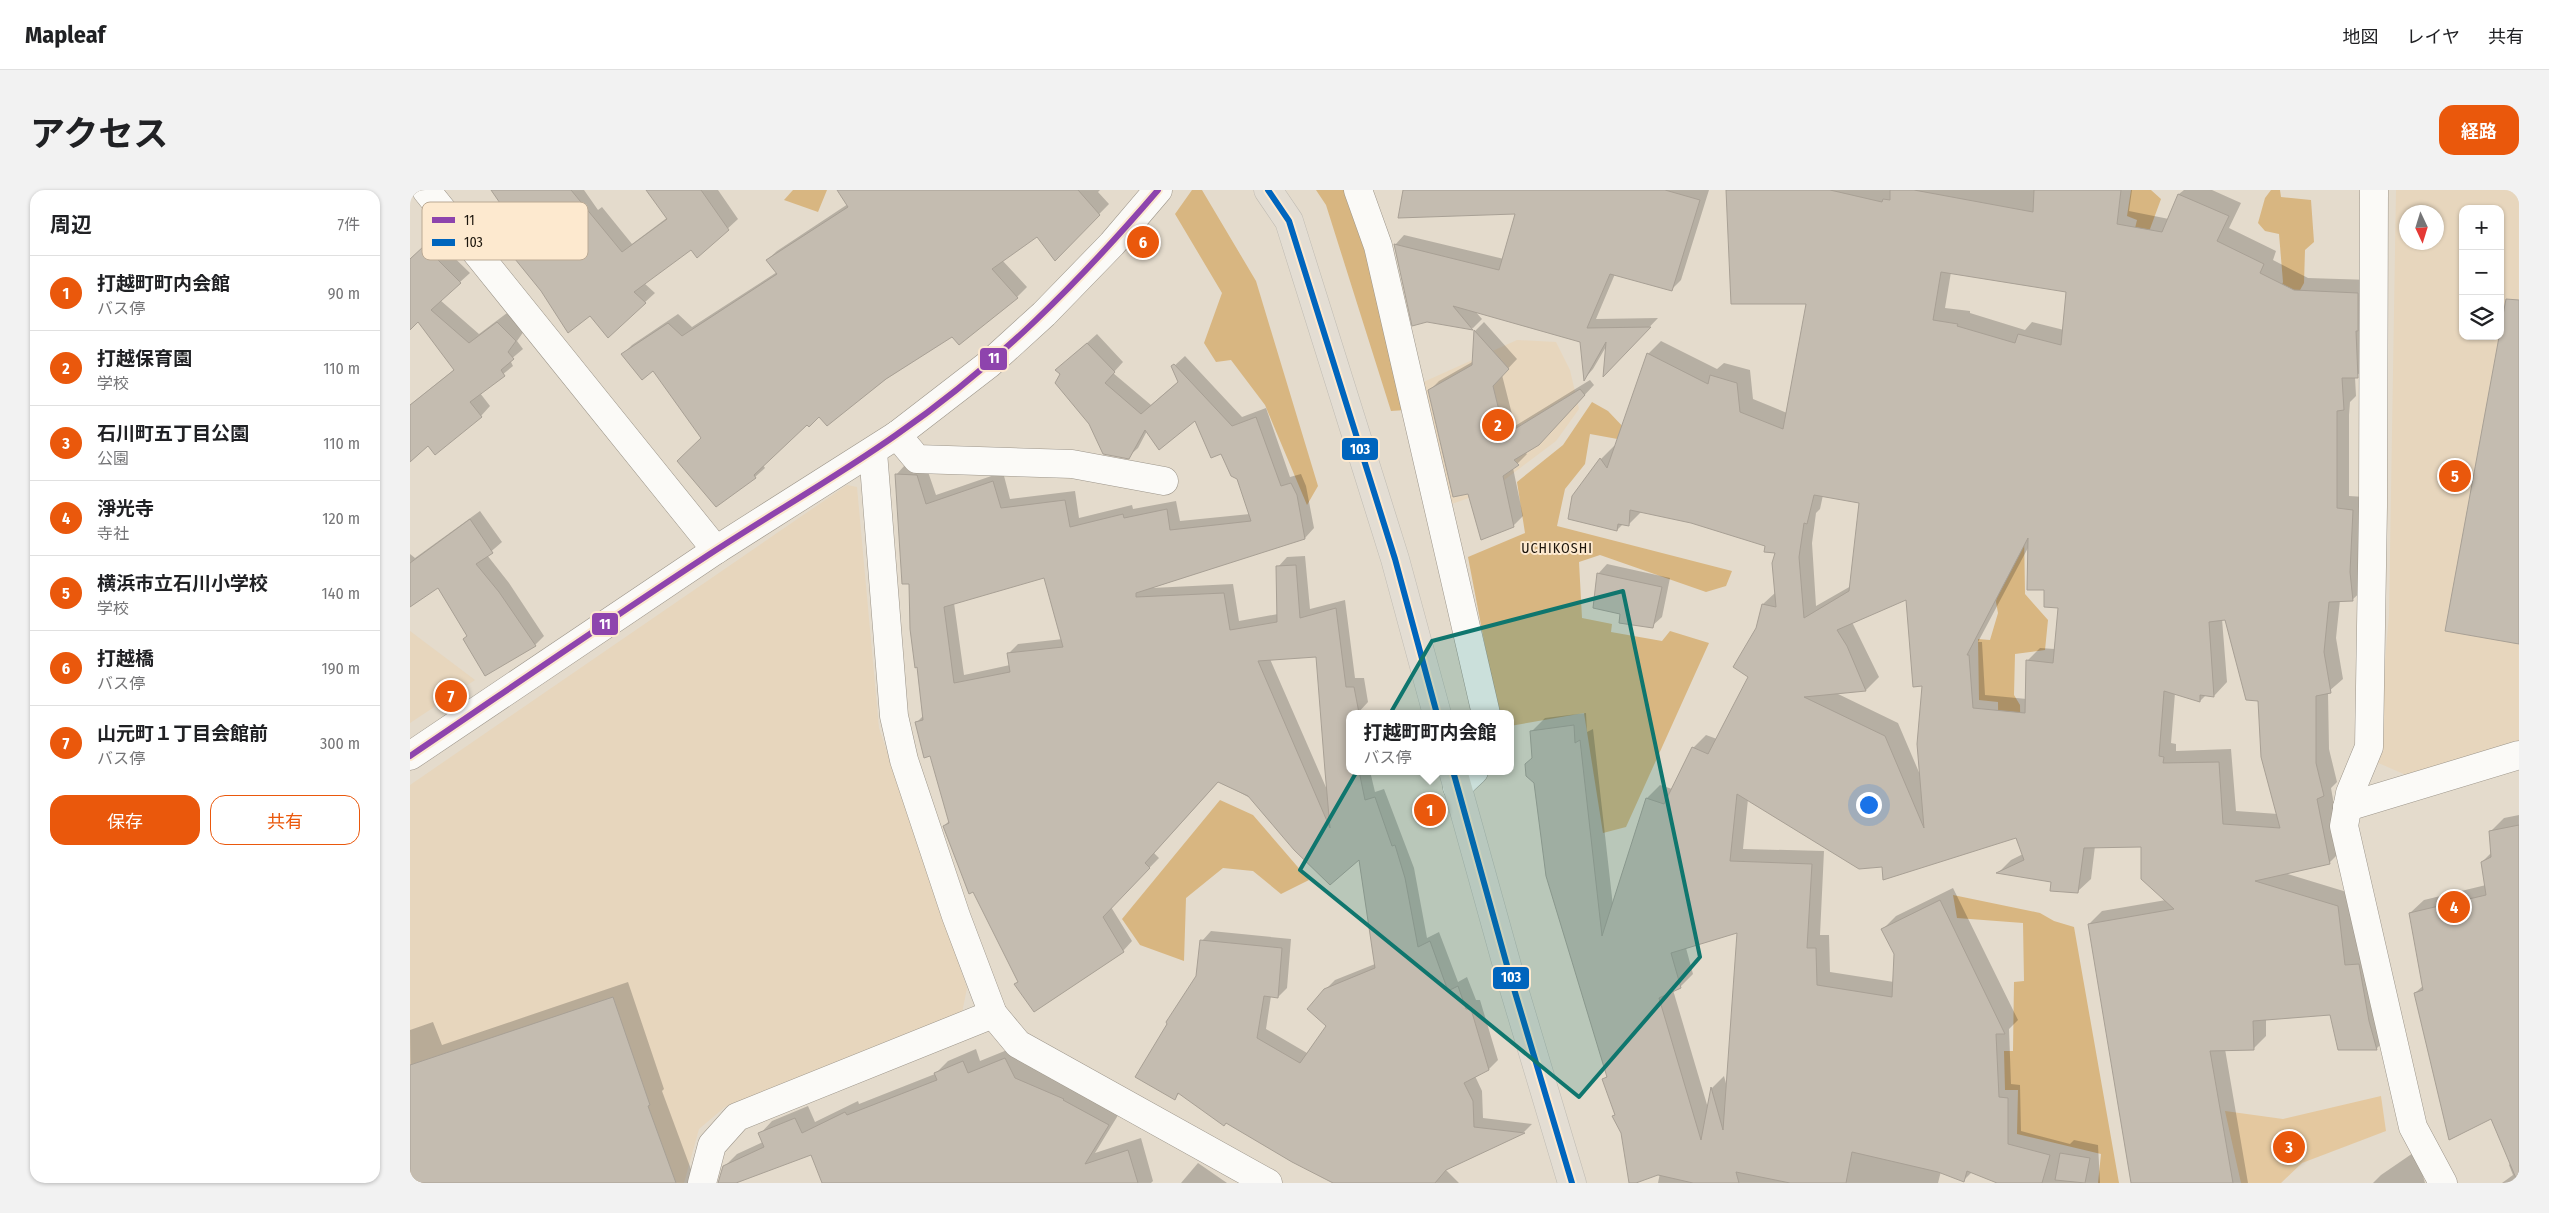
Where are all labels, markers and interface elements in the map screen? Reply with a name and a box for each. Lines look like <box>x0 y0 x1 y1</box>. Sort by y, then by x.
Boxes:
text: Mapleaf <box>25 21 105 49</box>
text: 地図 <box>2343 26 2379 48</box>
text: レイヤ <box>2407 26 2460 48</box>
text: 共有 <box>2488 26 2524 48</box>
button: 経路 <box>2439 105 2519 155</box>
text: アクセス <box>30 113 168 155</box>
legend <box>422 202 588 260</box>
north arrow <box>2399 205 2444 250</box>
map controls <box>2459 205 2504 340</box>
button: + <box>2459 205 2504 250</box>
text: 周辺 <box>50 212 92 238</box>
text: 11 <box>464 212 475 229</box>
text: 7件 <box>338 215 360 234</box>
pin: 6 <box>1127 223 1159 261</box>
text: 103 <box>464 234 483 251</box>
button: − <box>2459 250 2504 295</box>
text: 打越町町内会館 <box>97 272 230 295</box>
text: 1 <box>63 284 69 303</box>
text: 90 m <box>328 284 360 303</box>
button: layers <box>2459 295 2504 340</box>
text: バス停 <box>97 299 145 318</box>
text: 打越保育園 <box>97 347 192 370</box>
line badge: 11 <box>979 347 1008 371</box>
text: 11 <box>988 350 1000 367</box>
text: 2 <box>62 359 70 378</box>
text: 110 m <box>323 359 360 378</box>
text: 学校 <box>97 374 129 393</box>
pin: 2 <box>1482 406 1514 444</box>
text: 石川町五丁目公園 <box>97 422 249 445</box>
text: 3 <box>62 434 70 453</box>
text: 110 m <box>323 434 360 453</box>
line badge: 103 <box>1341 437 1379 461</box>
text: 103 <box>1350 441 1370 458</box>
text: 公園 <box>97 449 129 468</box>
pin: 5 <box>2439 457 2471 495</box>
text: 淨光寺 <box>97 497 154 520</box>
text: 4 <box>62 509 70 528</box>
text: 120 m <box>322 509 360 528</box>
text: 寺社 <box>97 524 129 543</box>
district label: UCHIKOSHI <box>1521 540 1593 557</box>
text: 横浜市立石川小学校 <box>97 572 268 595</box>
text: 5 <box>62 584 70 603</box>
text: 140 m <box>322 584 360 603</box>
text: 学校 <box>97 599 129 618</box>
line badge: 11 <box>591 612 619 636</box>
text: 11 <box>599 616 611 633</box>
text: 打越橋 <box>97 647 154 670</box>
text: 6 <box>62 659 70 678</box>
text: 190 m <box>322 659 360 678</box>
text: バス停 <box>97 674 145 693</box>
pin: 7 <box>435 677 467 715</box>
popup <box>1346 710 1514 775</box>
text: 打越町町内会館 <box>1363 721 1497 744</box>
text: 山元町１丁目会館前 <box>97 722 268 745</box>
text: 7 <box>63 734 69 753</box>
text: 300 m <box>320 734 360 753</box>
text: バス停 <box>1363 748 1412 767</box>
text: バス停 <box>97 749 145 768</box>
pin: 1 <box>1414 791 1446 829</box>
your location <box>1856 792 1882 818</box>
button: 保存 <box>50 795 200 845</box>
button: 共有 <box>210 795 360 845</box>
pin: 4 <box>2438 888 2470 926</box>
line badge: 103 <box>1492 966 1530 990</box>
text: 103 <box>1501 969 1521 986</box>
pin: 3 <box>2273 1128 2305 1166</box>

